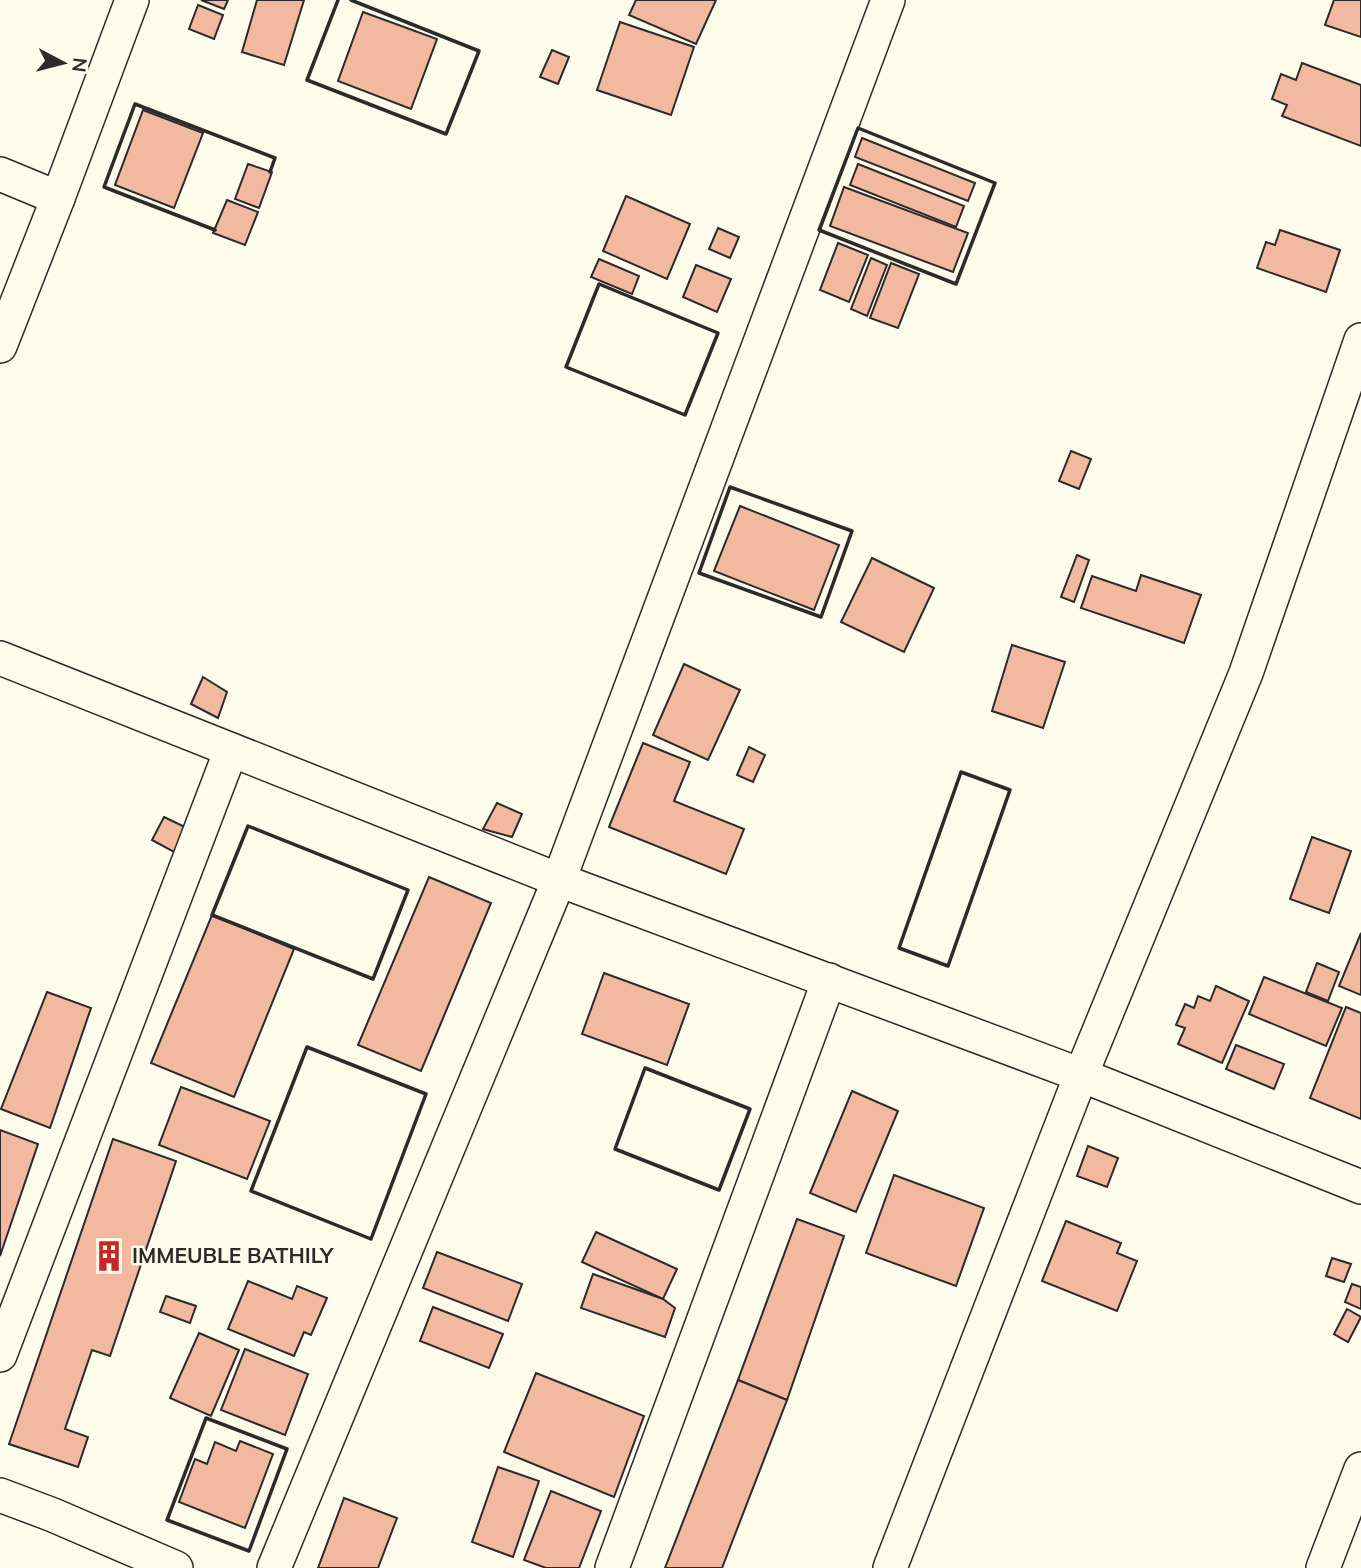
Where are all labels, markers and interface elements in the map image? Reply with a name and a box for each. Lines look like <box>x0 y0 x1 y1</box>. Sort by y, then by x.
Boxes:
north arrow <box>28 28 98 98</box>
text: N <box>67 56 93 74</box>
building icon: IMMEUBLE BATHILY <box>92 1239 126 1273</box>
place label: IMMEUBLE BATHILY <box>132 1242 334 1268</box>

